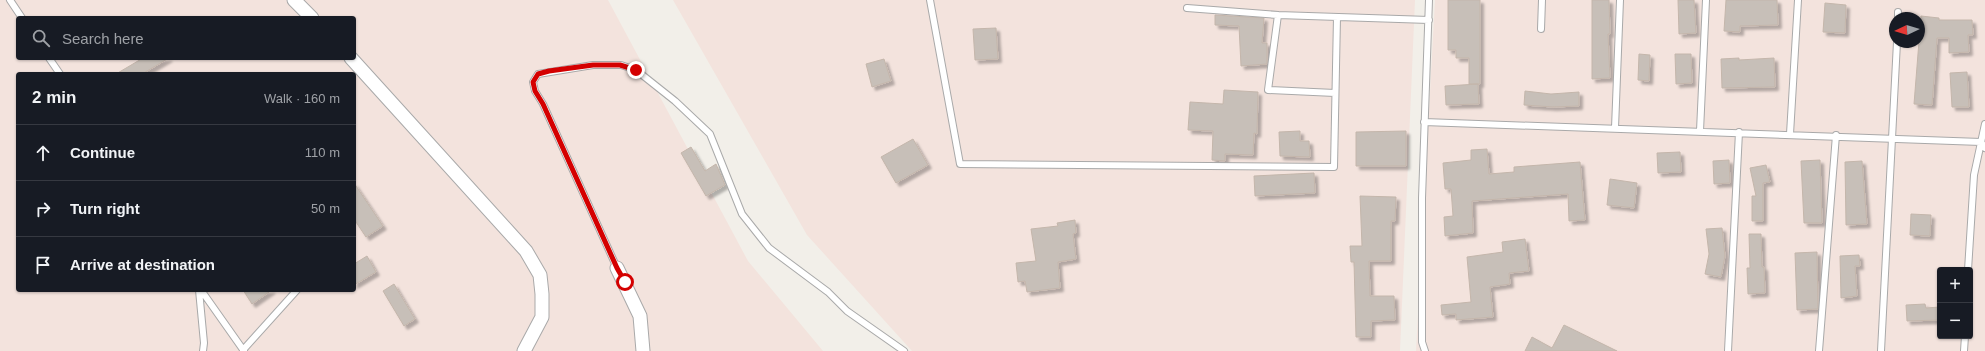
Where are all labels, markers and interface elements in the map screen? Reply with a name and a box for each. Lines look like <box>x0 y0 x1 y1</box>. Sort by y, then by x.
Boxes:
north arrow <box>1889 12 1925 48</box>
search box <box>16 16 356 60</box>
icon: search <box>30 27 52 49</box>
text: Search here <box>62 30 144 47</box>
route end <box>627 61 645 79</box>
text: 2 min <box>32 88 76 107</box>
text: Walk · 160 m <box>264 91 340 106</box>
icon: ahead <box>32 142 54 164</box>
text: Continue <box>70 144 135 161</box>
text: 110 m <box>305 145 340 160</box>
icon: right <box>32 198 54 220</box>
text: Turn right <box>70 200 140 217</box>
text: 50 m <box>311 201 340 216</box>
icon: arrive <box>32 254 54 276</box>
text: Arrive at destination <box>70 256 215 273</box>
map controls <box>1937 267 1973 339</box>
button: + <box>1937 267 1973 303</box>
route start <box>616 273 634 291</box>
button: − <box>1937 303 1973 339</box>

